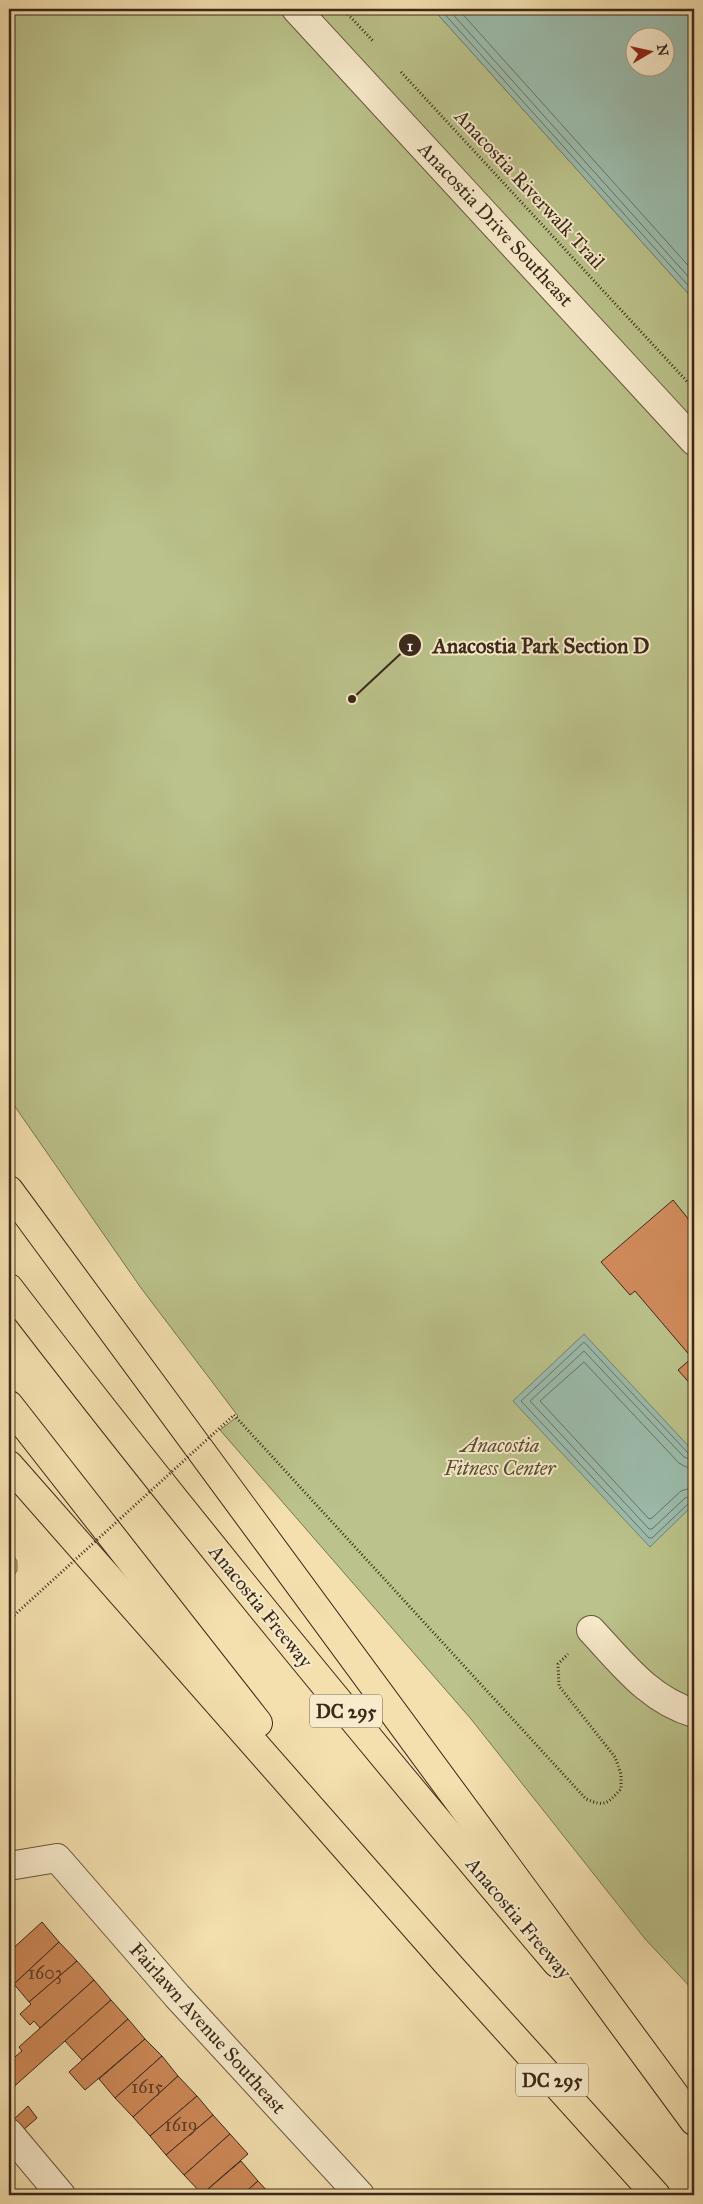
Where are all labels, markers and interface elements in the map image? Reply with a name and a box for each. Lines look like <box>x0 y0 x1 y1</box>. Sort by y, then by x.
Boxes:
north arrow <box>626 28 676 78</box>
text: N <box>653 43 672 57</box>
street label: Anacostia Riverwalk Trail <box>449 104 611 274</box>
street label: Anacostia Drive Southeast <box>413 136 579 311</box>
callout: Anacostia Park Section D <box>397 627 659 663</box>
text: Anacostia Park Section D <box>431 633 649 659</box>
text: 1 <box>407 637 413 655</box>
park label: Anacostia Fitness Center <box>443 1433 557 1480</box>
street label: Anacostia Freeway <box>203 1539 318 1673</box>
road number: DC 295 <box>310 1694 382 1728</box>
street label: Anacostia Freeway <box>461 1852 577 1984</box>
street label: Fairlawn Avenue Southeast <box>125 1938 291 2118</box>
house number: 1603 <box>28 1962 62 1984</box>
road number: DC 295 <box>516 2064 588 2096</box>
house number: 1615 <box>131 2076 163 2098</box>
house number: 1619 <box>165 2114 197 2136</box>

